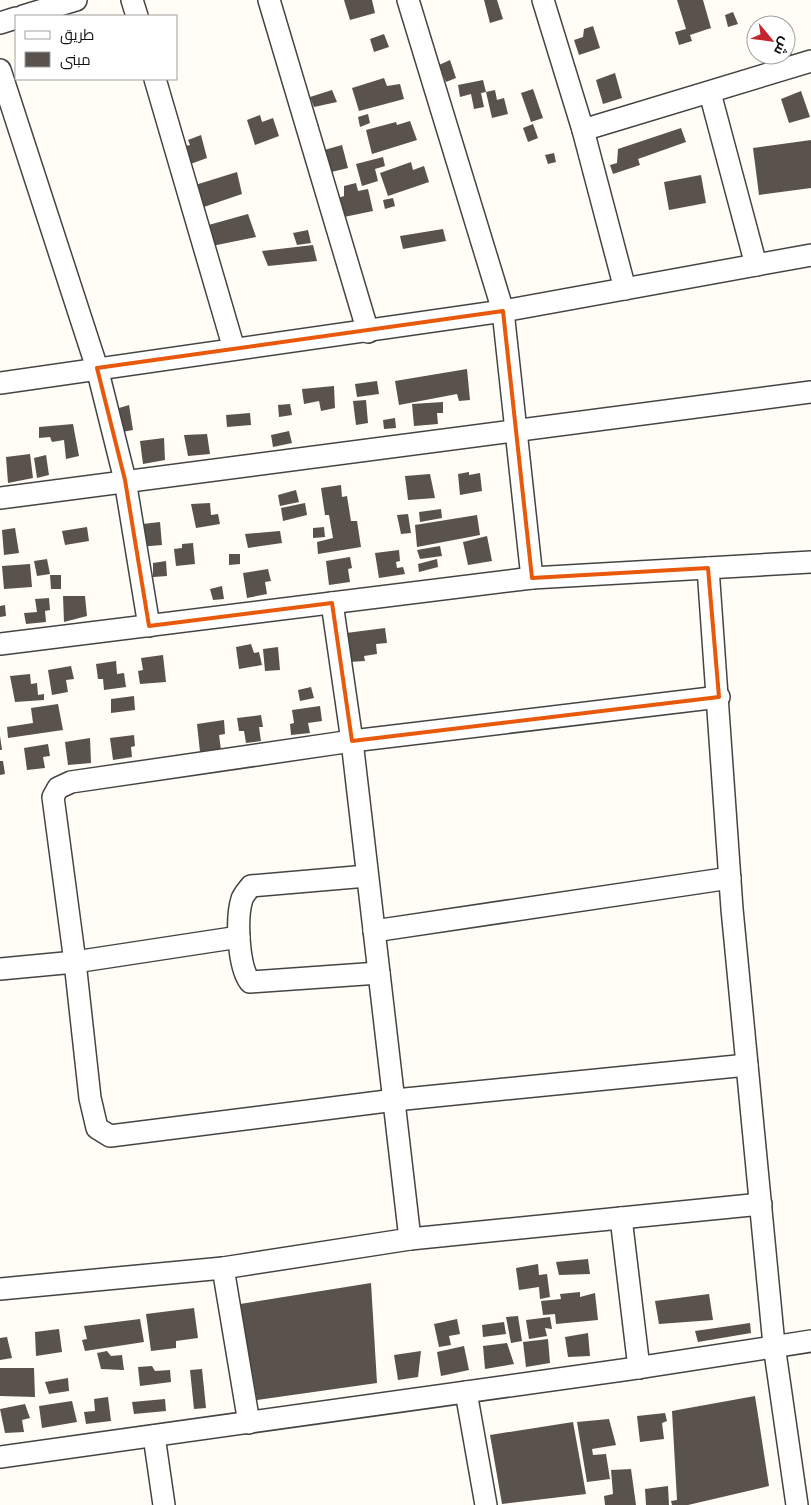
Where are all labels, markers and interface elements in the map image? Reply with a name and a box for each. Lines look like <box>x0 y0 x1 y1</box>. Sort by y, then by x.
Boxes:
legend <box>15 15 178 80</box>
north arrow <box>746 15 796 65</box>
text: طريق <box>60 27 94 45</box>
text: ش <box>770 34 794 58</box>
text: مبنى <box>60 52 91 70</box>

